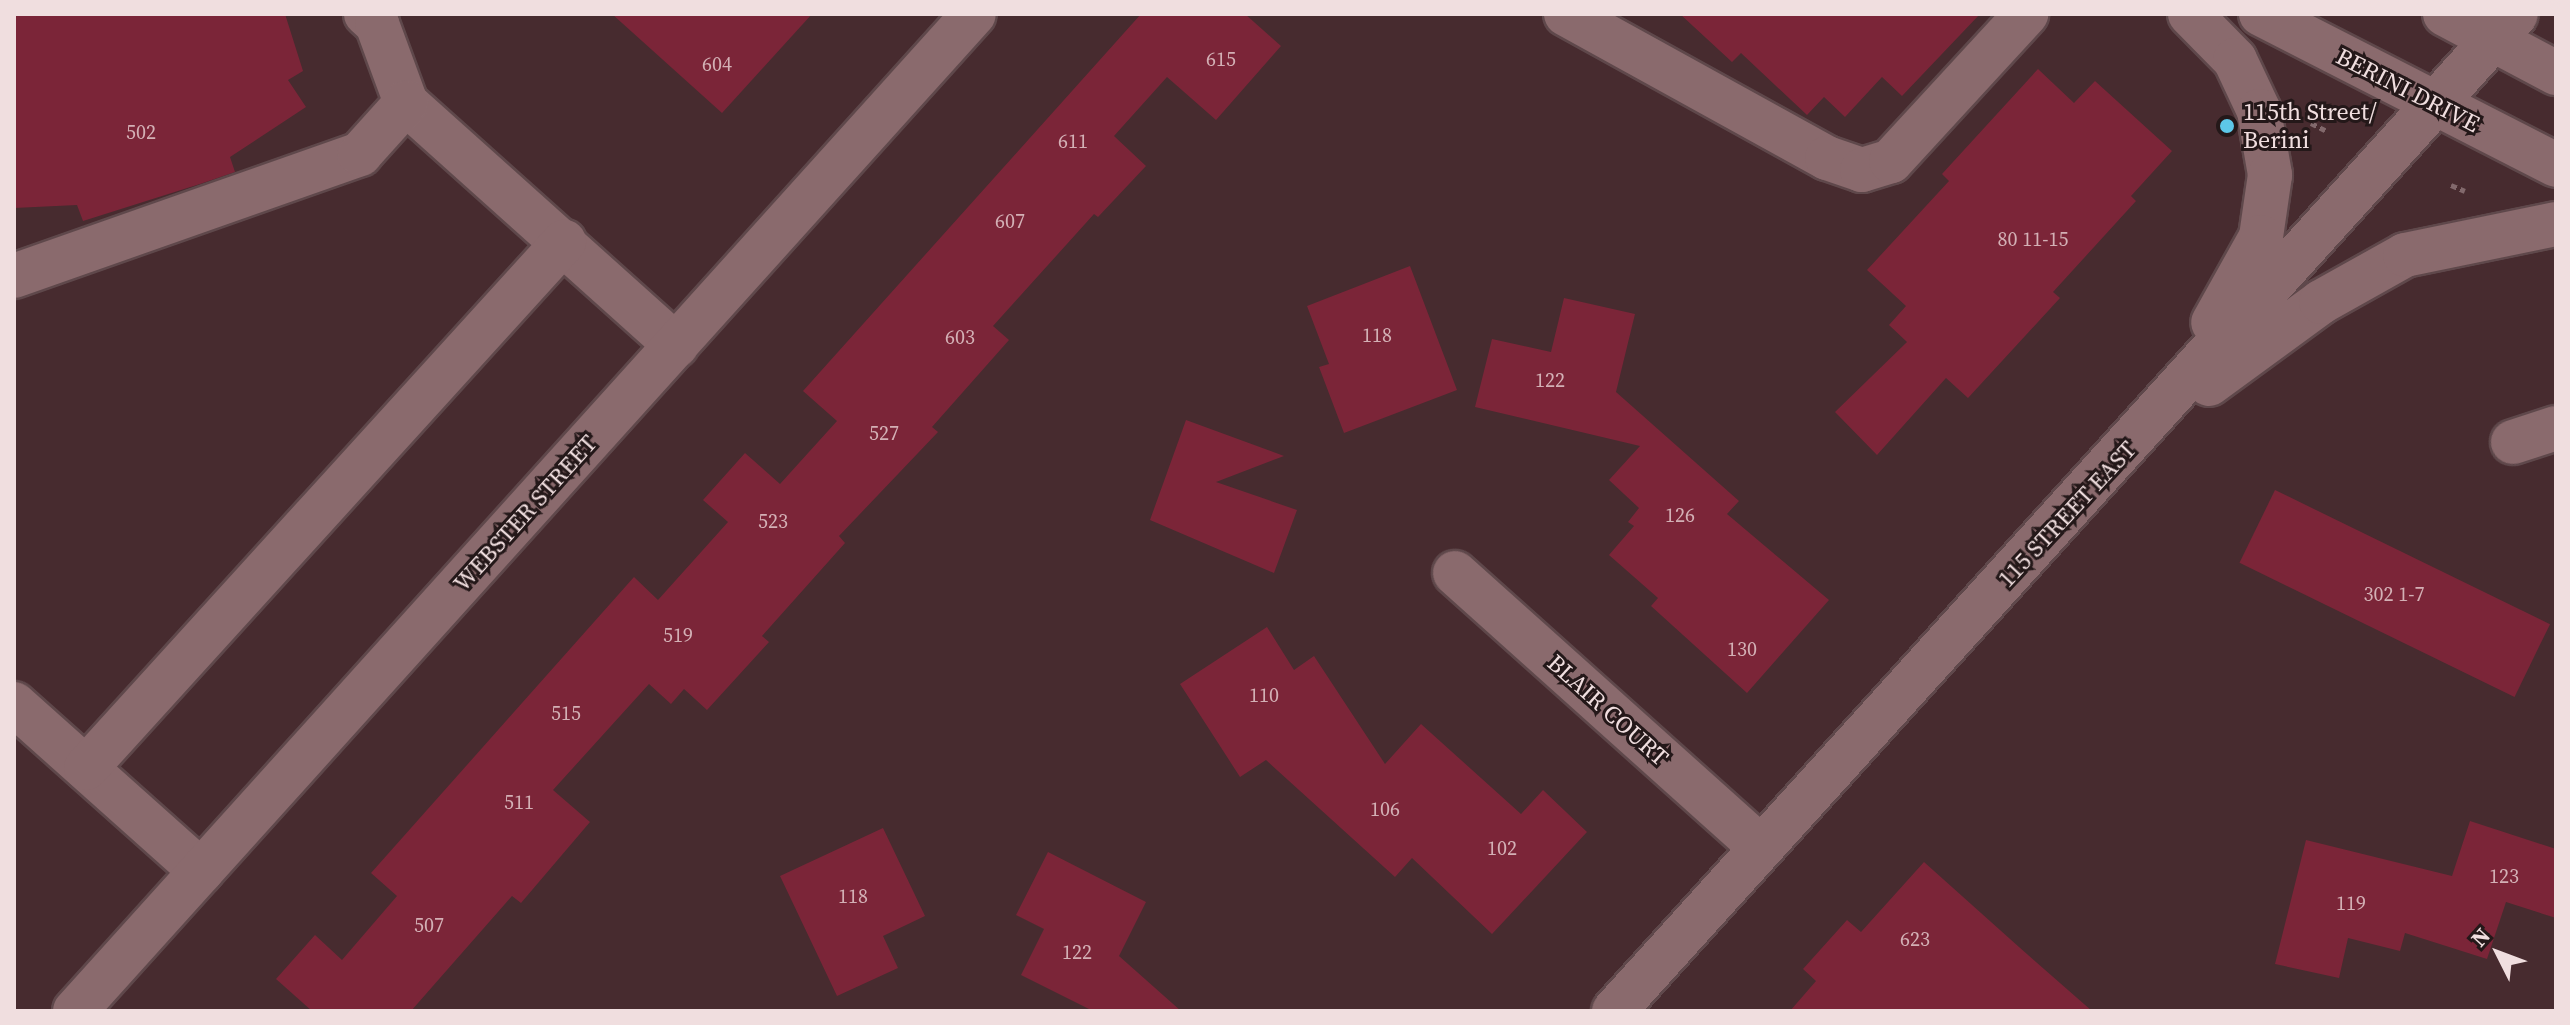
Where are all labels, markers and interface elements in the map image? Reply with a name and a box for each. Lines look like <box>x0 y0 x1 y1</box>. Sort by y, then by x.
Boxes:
street label: BERINI DRIVE <box>2332 42 2484 138</box>
house number: 615 <box>1206 47 1236 71</box>
house number: 604 <box>702 52 732 76</box>
place label: 115th Street/ Berini <box>2243 98 2377 154</box>
marker: 115th Street/ Berini <box>2218 117 2236 135</box>
house number: 502 <box>126 120 156 144</box>
house number: 611 <box>1058 129 1088 153</box>
house number: 607 <box>995 209 1025 233</box>
house number: 80 11-15 <box>1998 227 2068 251</box>
house number: 118 <box>1362 323 1392 347</box>
house number: 603 <box>945 325 975 349</box>
house number: 122 <box>1535 368 1565 392</box>
house number: 527 <box>869 421 899 445</box>
street label: WEBSTER STREET <box>447 429 603 597</box>
street label: 115 STREET EAST <box>1992 435 2142 593</box>
house number: 126 <box>1665 503 1695 527</box>
house number: 523 <box>758 509 788 533</box>
house number: 302 1-7 <box>2364 582 2424 606</box>
house number: 519 <box>663 623 693 647</box>
house number: 130 <box>1727 637 1757 661</box>
street label: BLAIR COURT <box>1542 648 1674 772</box>
house number: 110 <box>1249 683 1279 707</box>
house number: 515 <box>551 701 581 725</box>
house number: 511 <box>504 790 534 814</box>
house number: 106 <box>1370 797 1400 821</box>
house number: 102 <box>1487 836 1517 860</box>
house number: 123 <box>2489 864 2519 888</box>
house number: 118 <box>838 884 868 908</box>
house number: 119 <box>2336 891 2366 915</box>
house number: 507 <box>414 913 444 937</box>
north arrow <box>2458 913 2538 993</box>
text: N <box>2464 921 2497 953</box>
house number: 623 <box>1900 927 1930 951</box>
house number: 122 <box>1062 940 1092 964</box>

